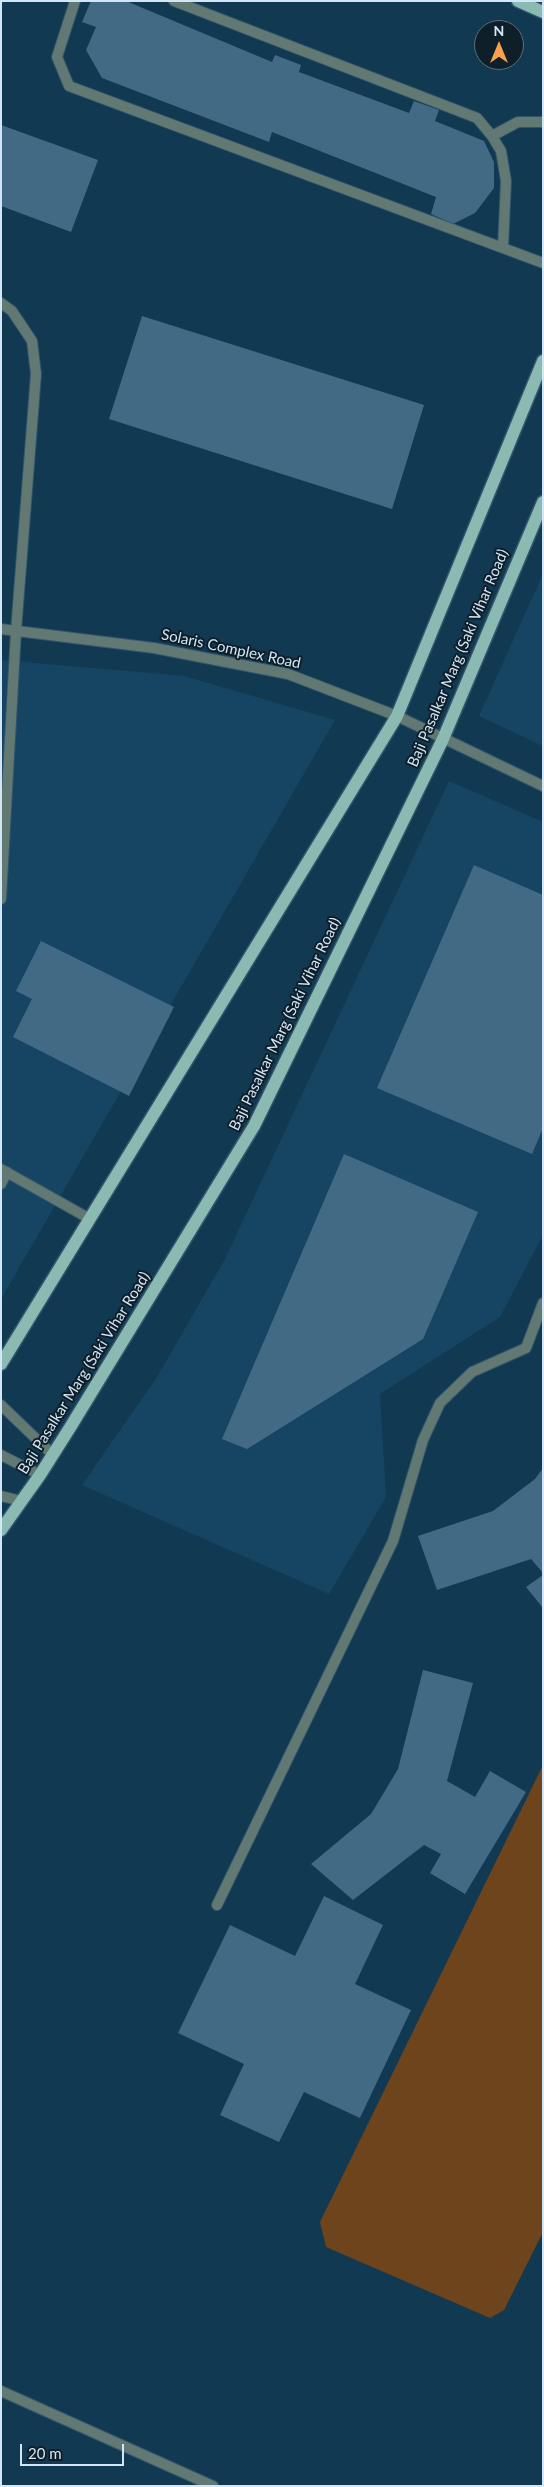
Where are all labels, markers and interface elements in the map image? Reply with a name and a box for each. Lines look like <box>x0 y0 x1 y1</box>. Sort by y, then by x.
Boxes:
north arrow <box>474 20 524 70</box>
text: N <box>494 22 504 39</box>
street label: Baji Pasalkar Marg (Saki Vihar Road) <box>404 546 512 770</box>
street label: Solaris Complex Road <box>160 625 302 673</box>
street label: Baji Pasalkar Marg (Saki Vihar Road) <box>225 914 345 1134</box>
street label: Baji Pasalkar Marg (Saki Vihar Road) <box>14 1269 154 1477</box>
scale bar <box>22 2434 126 2466</box>
text: 20 m <box>28 2444 62 2462</box>

